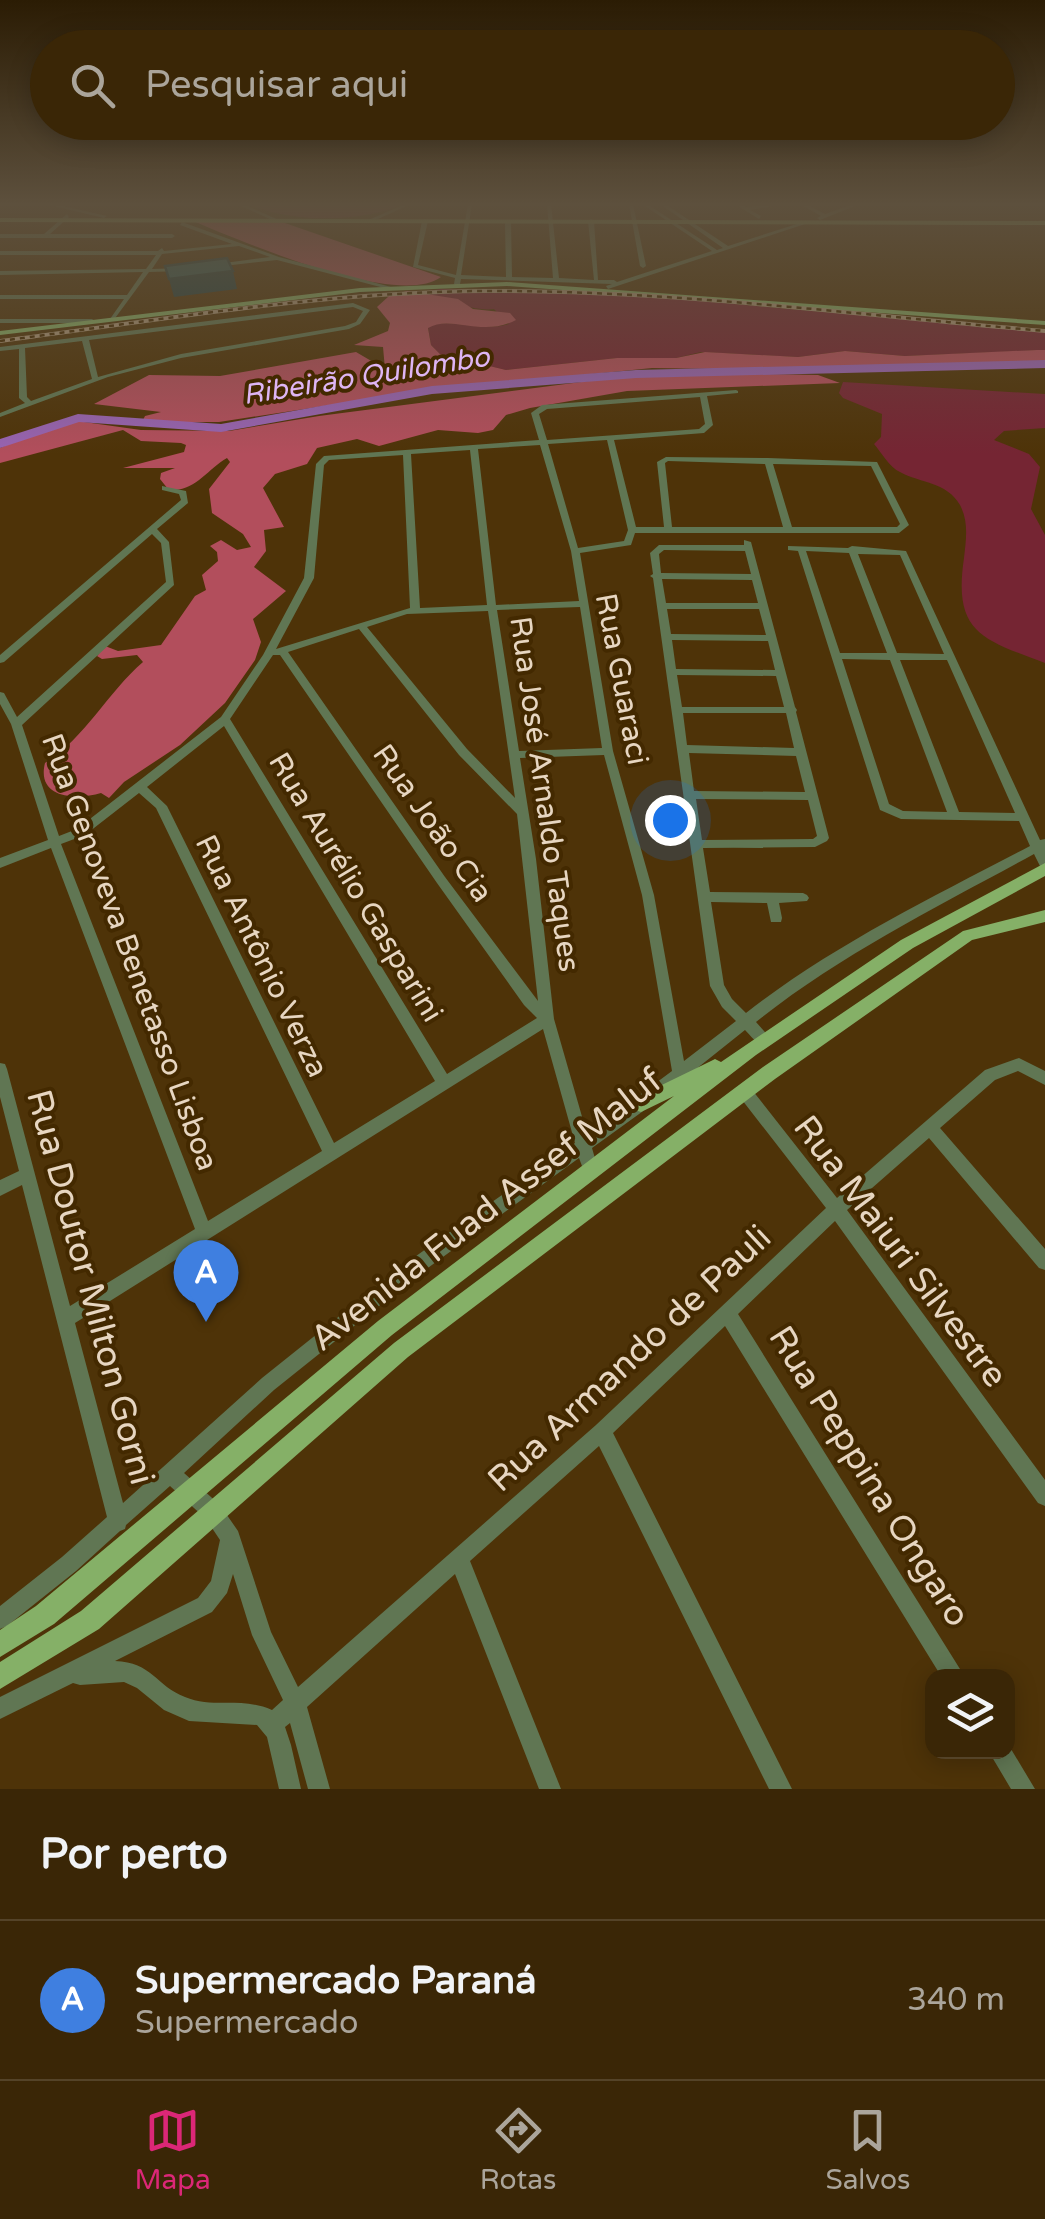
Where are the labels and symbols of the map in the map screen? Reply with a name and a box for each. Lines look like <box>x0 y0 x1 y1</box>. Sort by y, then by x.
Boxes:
water label: Ribeirão Quilombo <box>240 339 494 412</box>
street label: Rua Guaraci <box>587 590 656 768</box>
street label: Rua José Arnaldo Taques <box>501 614 588 974</box>
street label: Rua Genoveva Benetasso Lisboa <box>33 729 226 1176</box>
street label: Rua João Cia <box>364 737 501 910</box>
street label: Rua Aurélio Gasparini <box>260 746 451 1029</box>
your location <box>645 795 696 846</box>
street label: Rua Antônio Verza <box>187 829 336 1083</box>
street label: Avenida Fuad Assef Maluf <box>302 1059 671 1360</box>
street label: Rua Doutor Milton Gorni <box>17 1085 163 1489</box>
street label: Rua Maiuri Silvestre <box>784 1107 1016 1396</box>
street label: Rua Armando de Pauli <box>479 1217 780 1501</box>
pin: A <box>174 1240 238 1322</box>
street label: Rua Peppina Ongaro <box>760 1319 979 1634</box>

